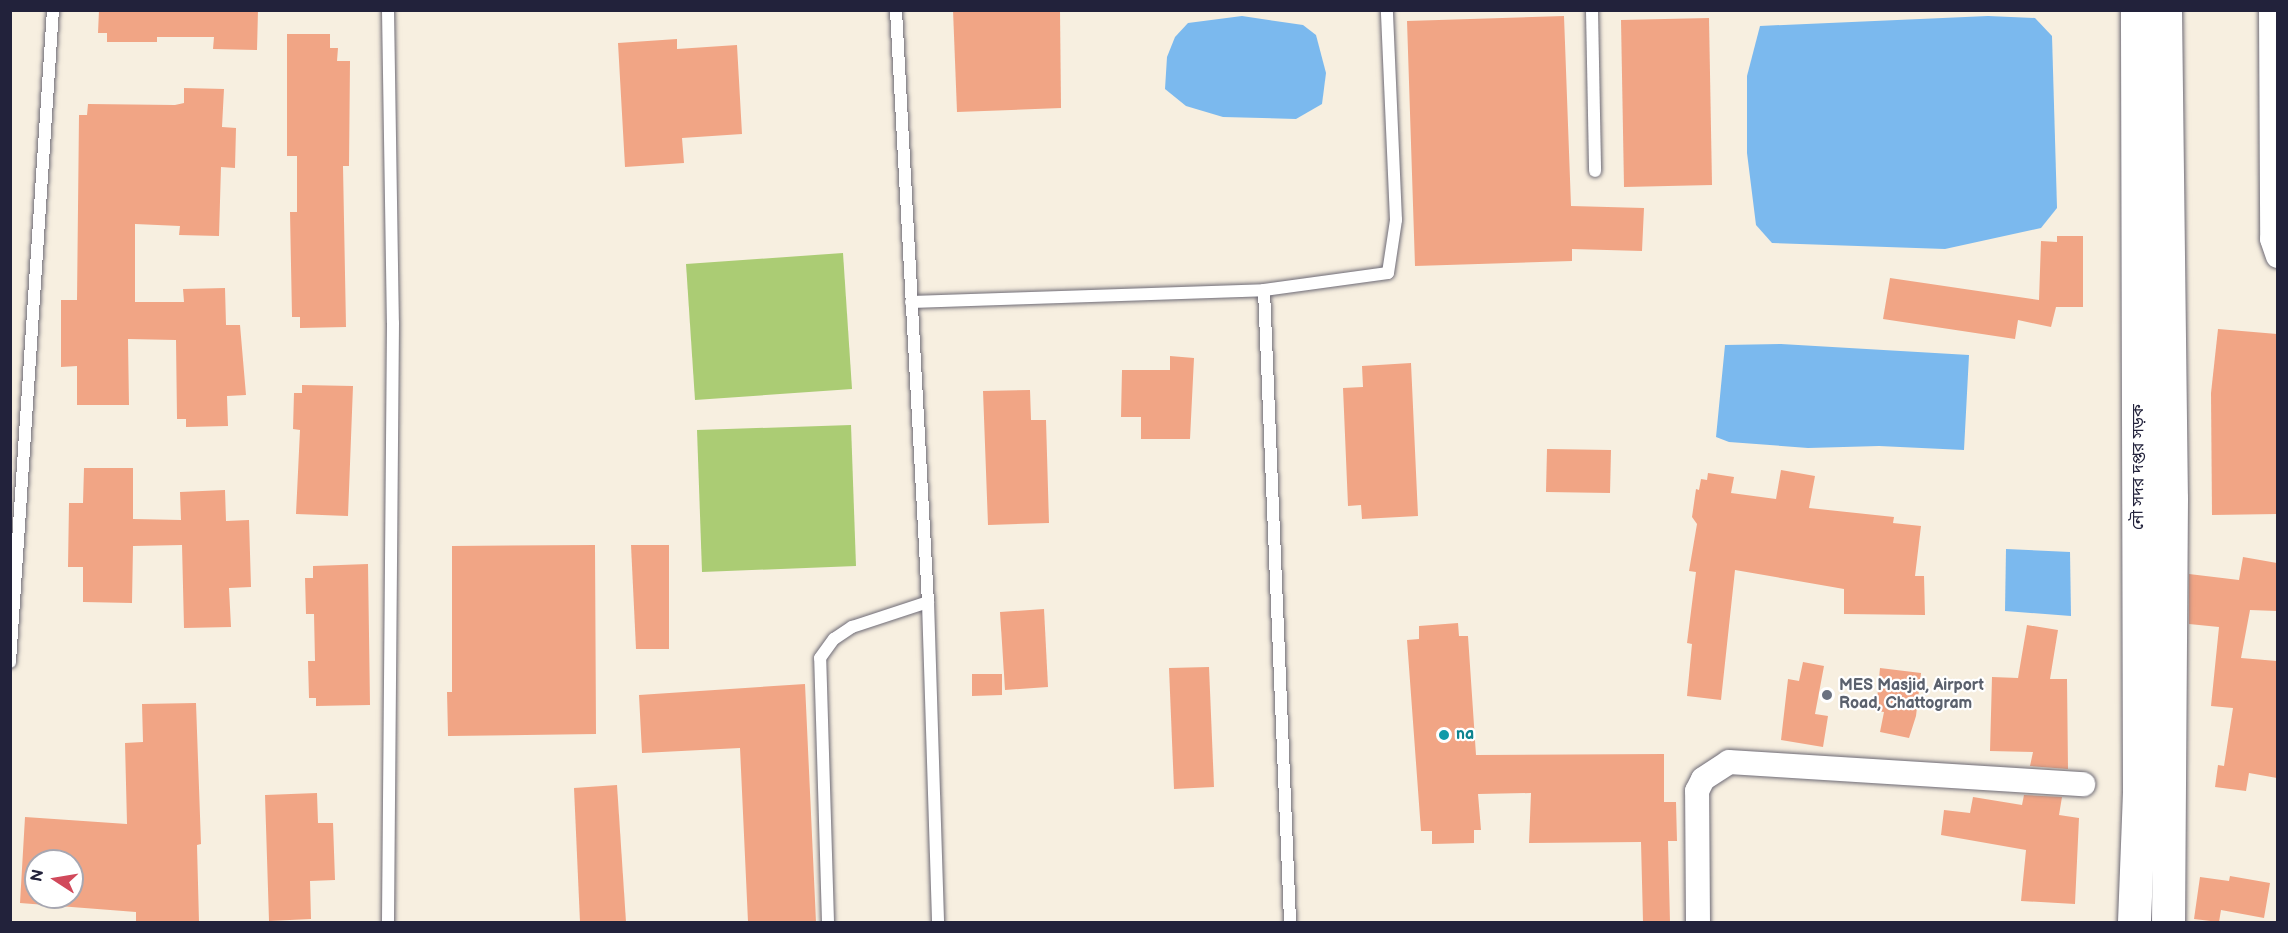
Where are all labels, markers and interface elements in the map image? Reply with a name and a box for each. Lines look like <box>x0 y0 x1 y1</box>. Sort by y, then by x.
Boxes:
street label: নৌ সদর দপ্তর সড়ক <box>2129 404 2149 530</box>
place label: MES Masjid, Airport Road, Chattogram <box>1839 676 1984 714</box>
marker: MES Masjid, Airport Road, Chattogram <box>1820 688 1834 702</box>
place label: na <box>1456 725 1474 745</box>
marker: na <box>1437 728 1451 742</box>
north arrow <box>24 849 84 909</box>
text: N <box>27 868 48 883</box>

